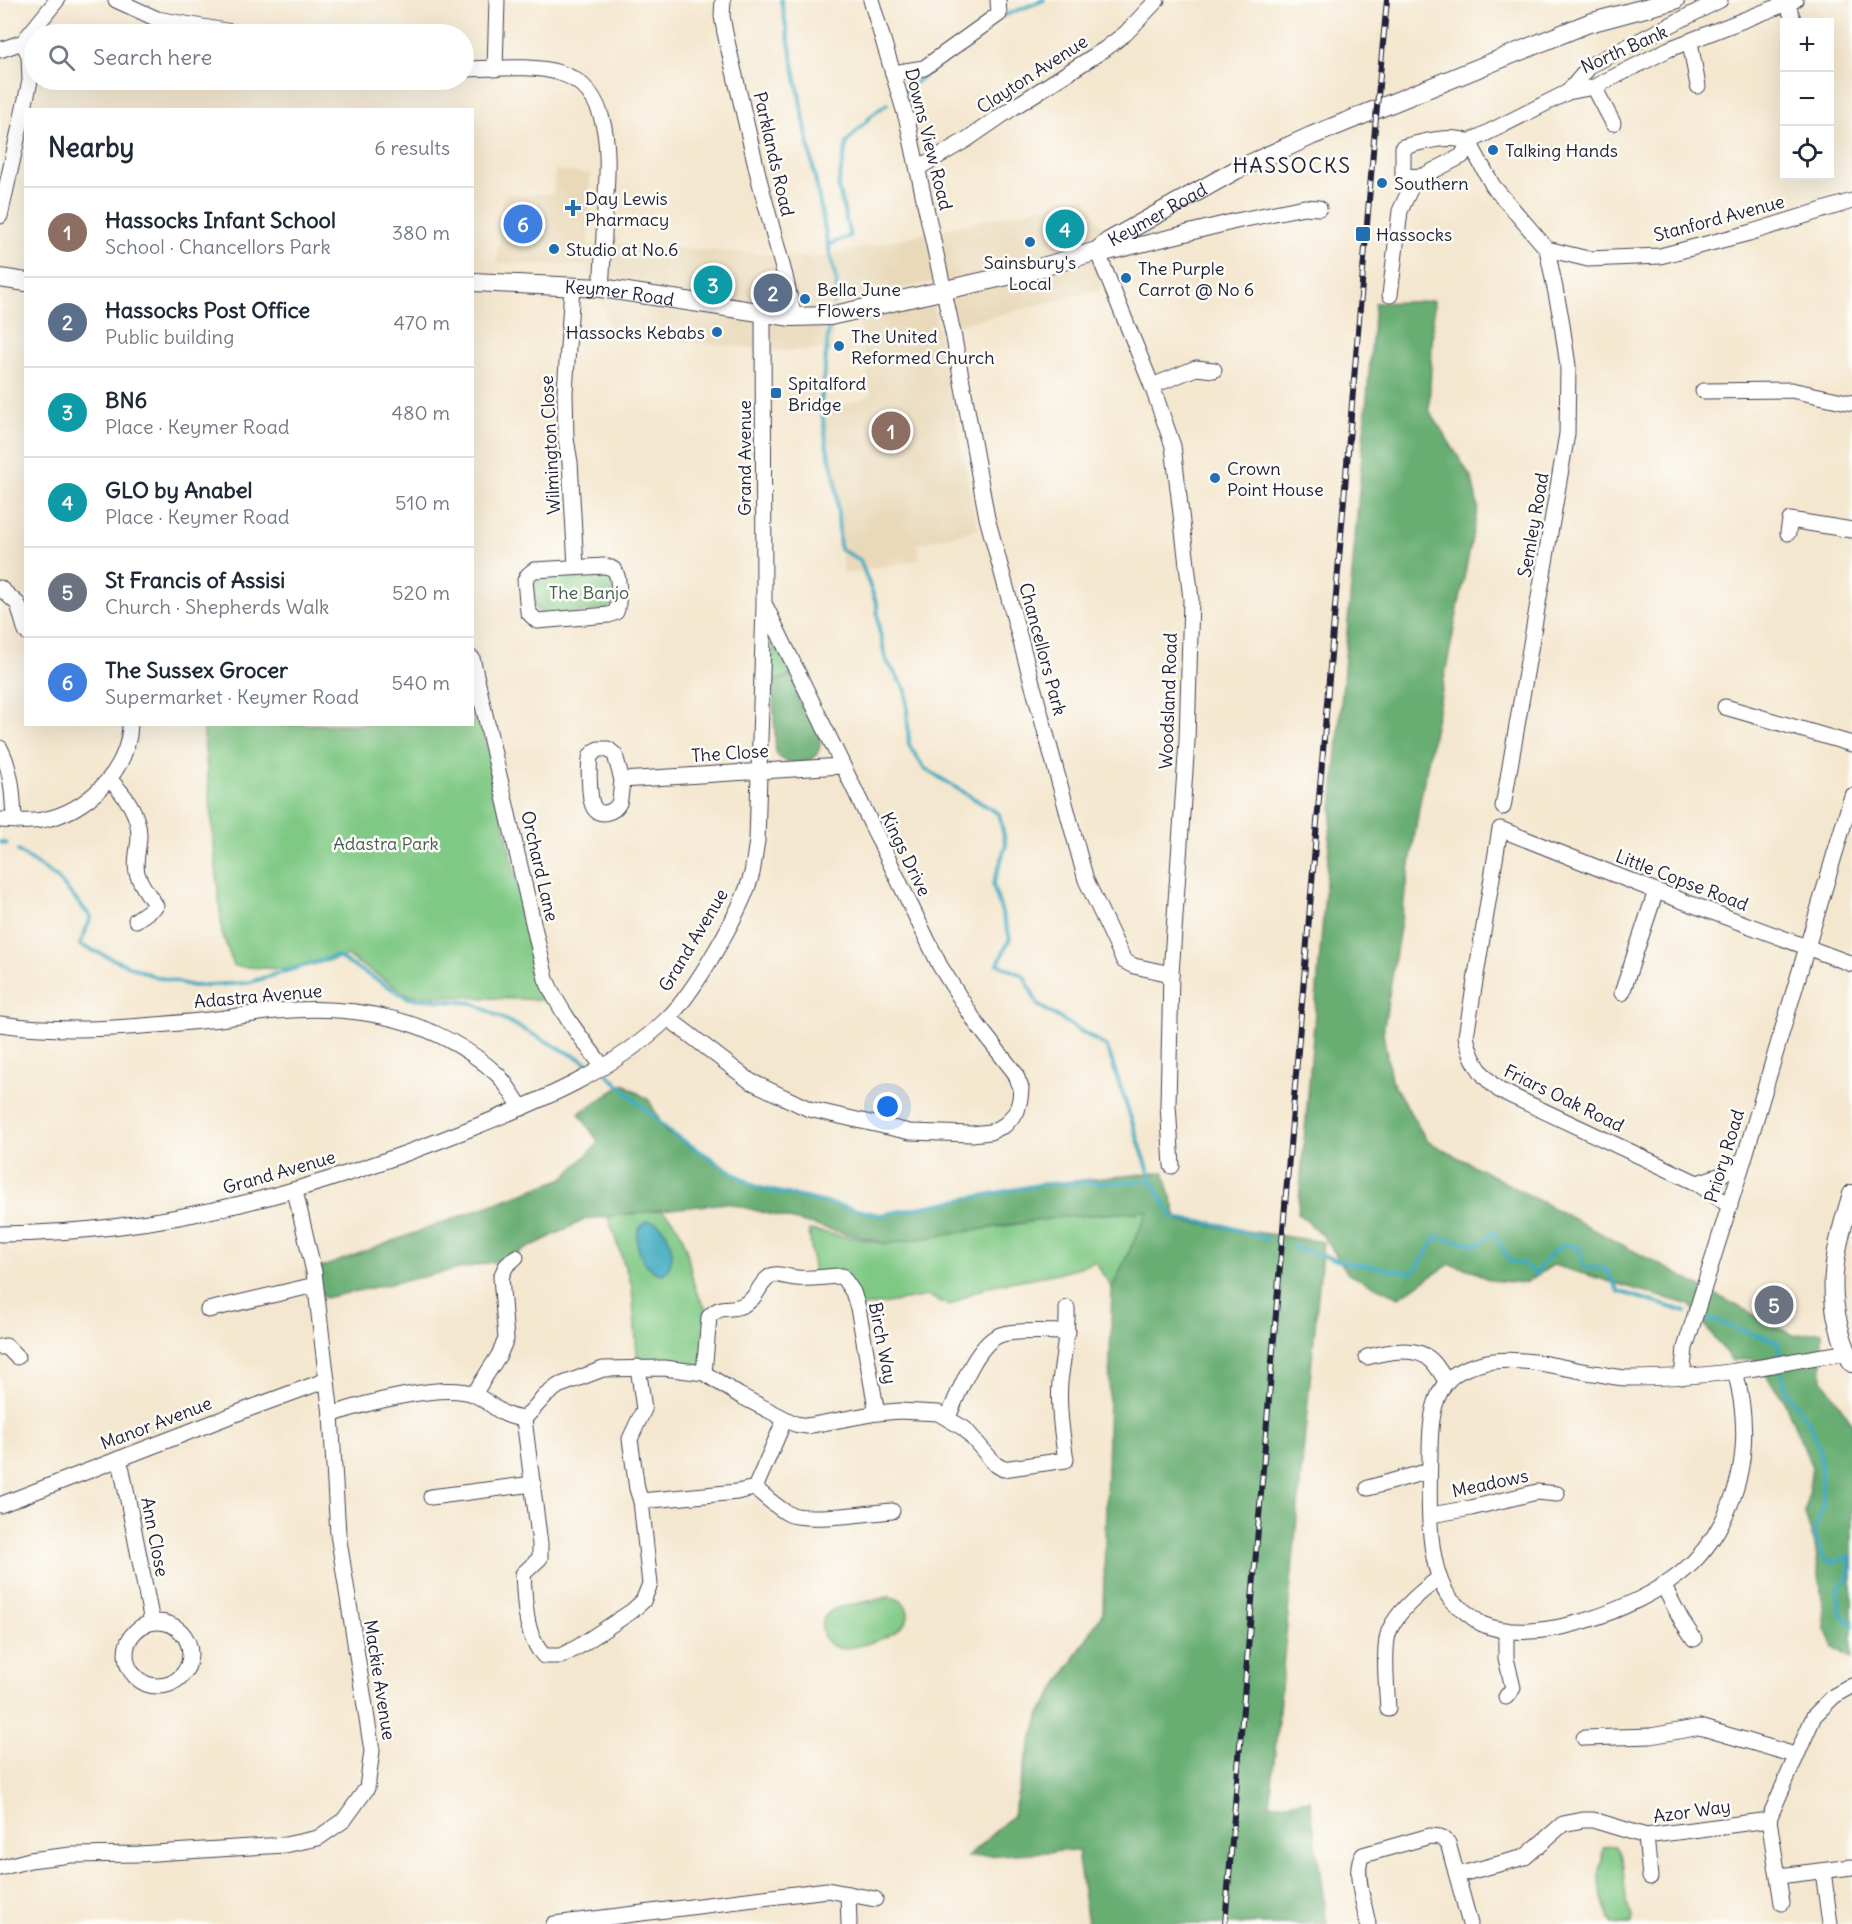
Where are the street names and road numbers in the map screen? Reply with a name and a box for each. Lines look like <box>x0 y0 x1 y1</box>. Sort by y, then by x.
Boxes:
street label: North Bank <box>1577 20 1671 78</box>
street label: Clayton Avenue <box>972 30 1092 118</box>
street label: Downs View Road <box>900 66 958 213</box>
street label: Parklands Road <box>748 89 800 219</box>
street label: Keymer Road <box>1103 177 1211 251</box>
street label: Stanford Avenue <box>1651 189 1787 247</box>
street label: Keymer Road <box>564 275 676 311</box>
street label: Wilmington Close <box>535 375 565 515</box>
street label: Grand Avenue <box>733 400 756 516</box>
street label: Semley Road <box>1512 470 1554 579</box>
street label: Chancellors Park <box>1014 580 1072 718</box>
street label: Woodsland Road <box>1154 632 1182 770</box>
street label: The Close <box>690 739 770 767</box>
street label: Orchard Lane <box>516 808 564 924</box>
street label: Kings Drive <box>876 808 936 900</box>
street label: Little Copse Road <box>1612 844 1752 916</box>
street label: Grand Avenue <box>653 884 733 996</box>
street label: Adastra Avenue <box>193 979 323 1013</box>
street label: Friars Oak Road <box>1500 1059 1628 1137</box>
street label: Priory Road <box>1699 1106 1749 1205</box>
street label: Grand Avenue <box>220 1145 338 1199</box>
street label: Birch Way <box>864 1300 902 1386</box>
street label: Manor Avenue <box>97 1391 215 1455</box>
street label: Meadows <box>1450 1464 1530 1502</box>
street label: Ann Close <box>136 1495 174 1579</box>
street label: Mackie Avenue <box>359 1618 401 1742</box>
street label: Azor Way <box>1652 1794 1732 1828</box>

